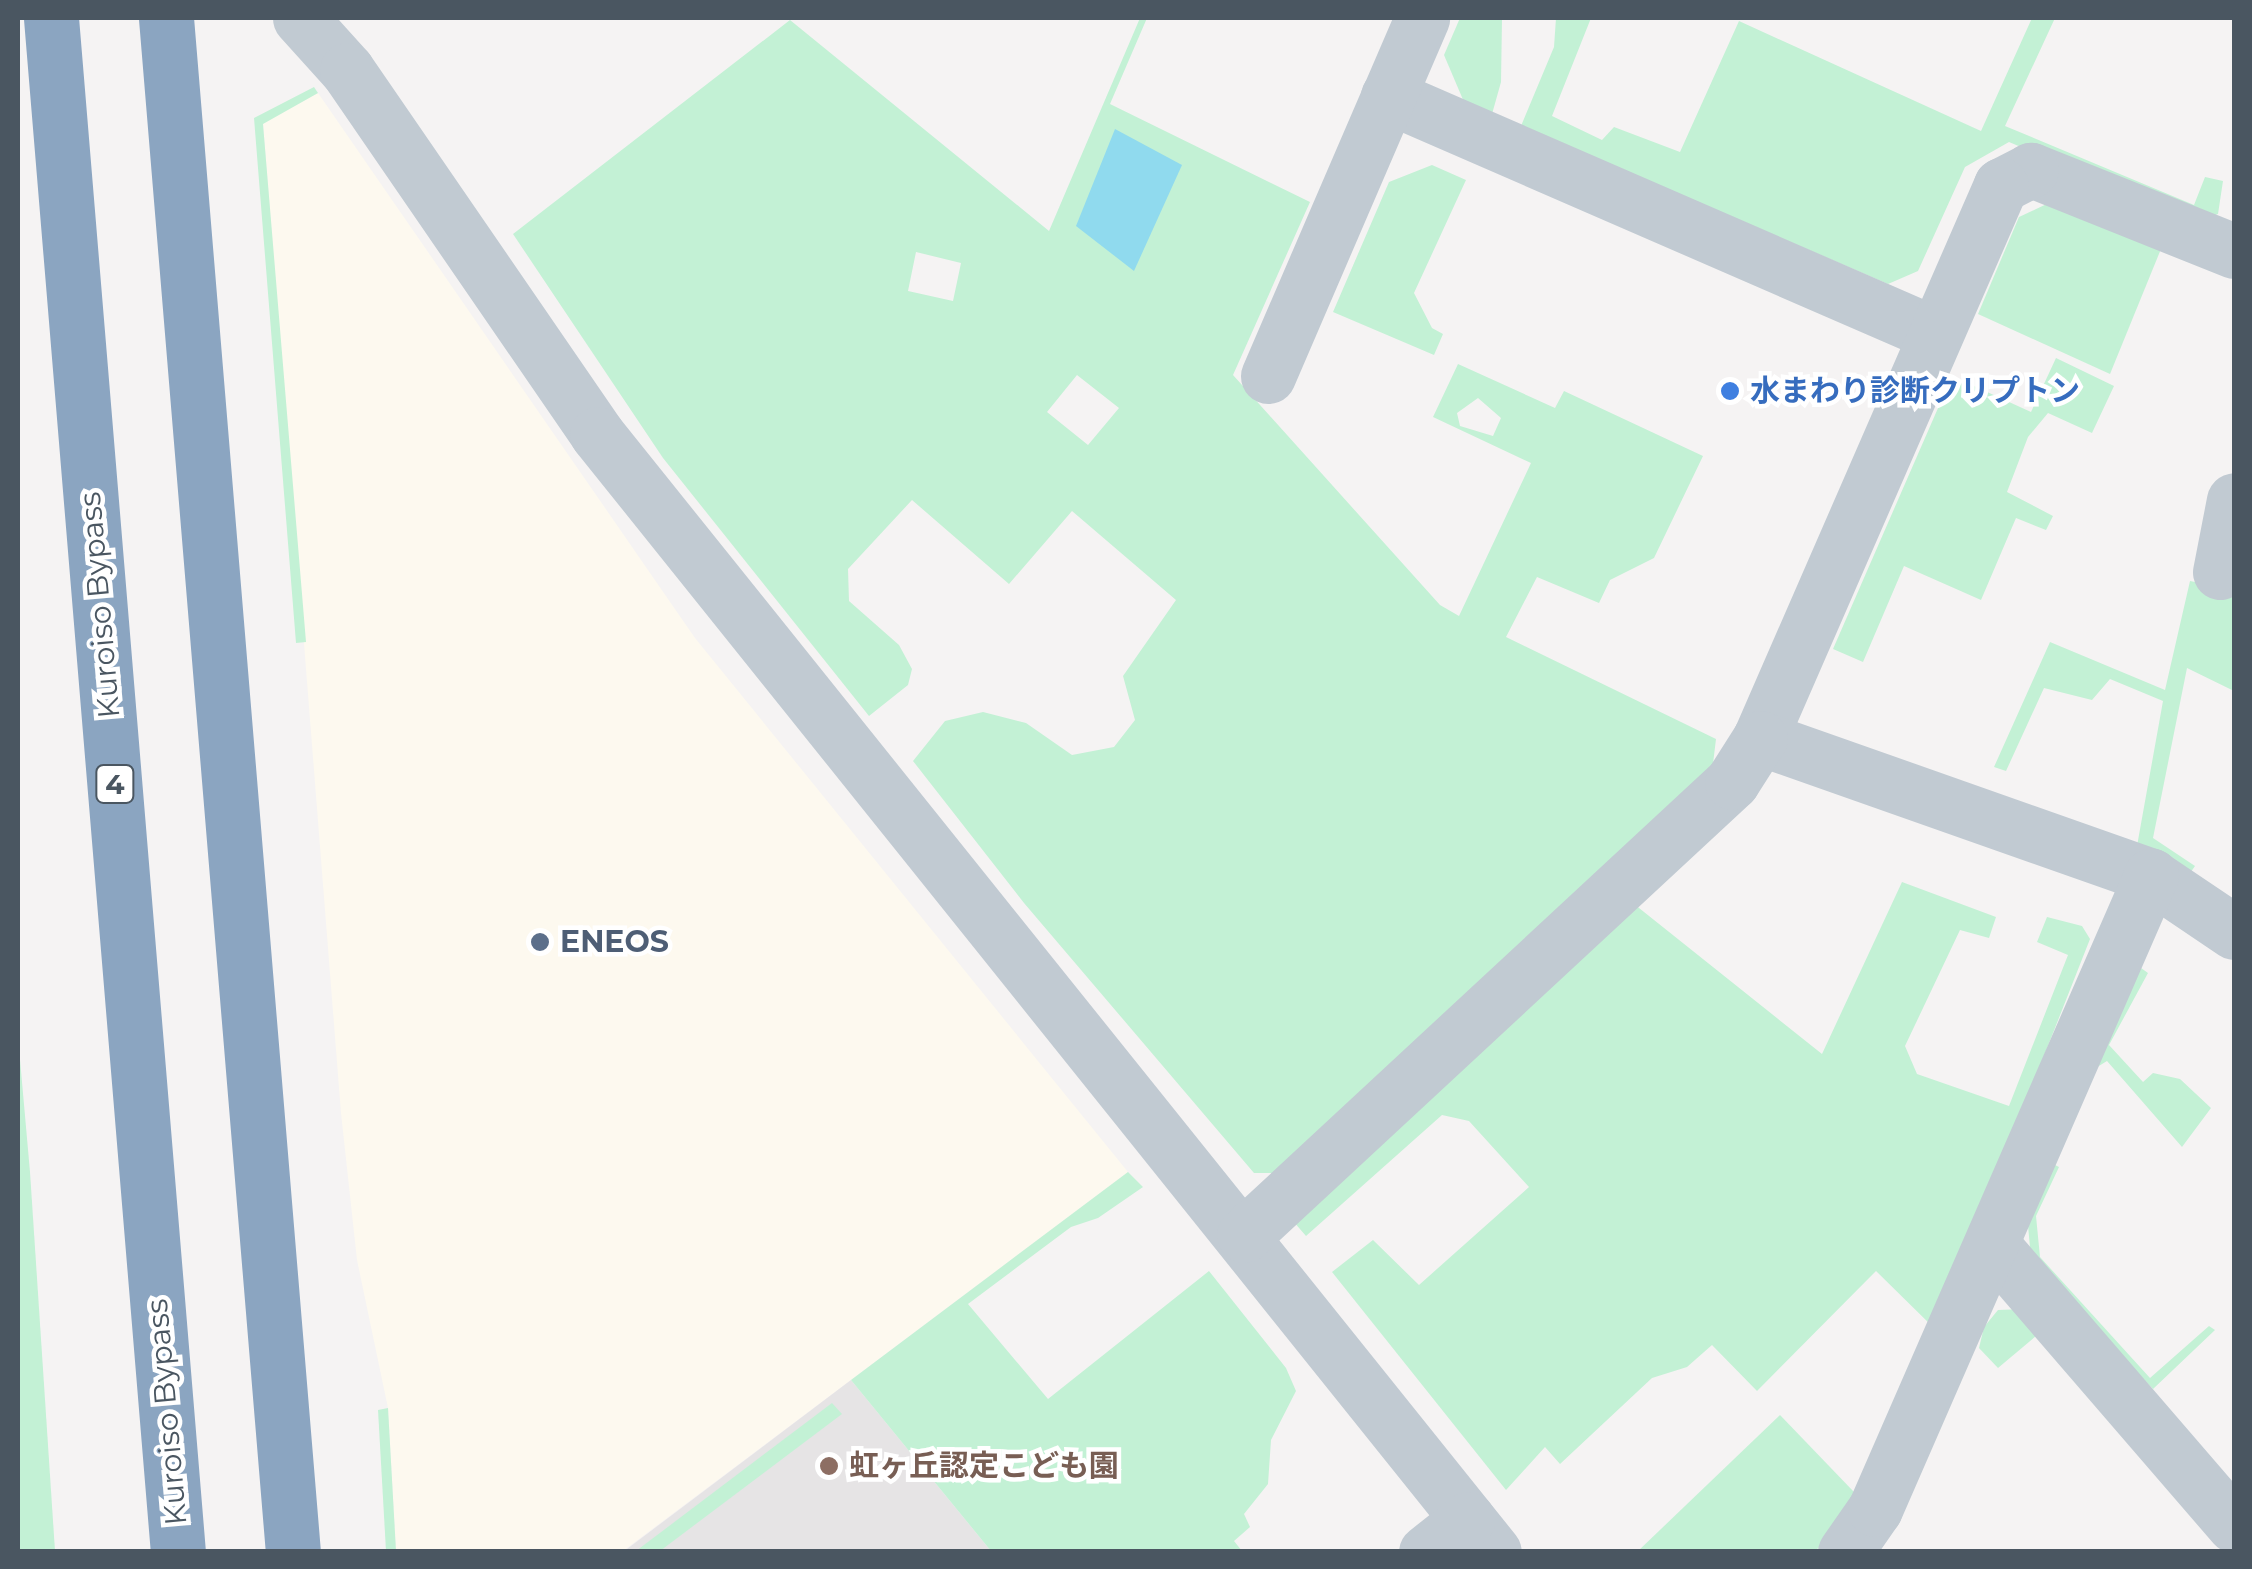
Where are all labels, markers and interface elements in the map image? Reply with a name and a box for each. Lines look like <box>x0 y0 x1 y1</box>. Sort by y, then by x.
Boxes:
place label: 水まわり診断クリプトン <box>1750 373 2080 409</box>
marker: 水まわり診断クリプトン <box>1719 380 1741 402</box>
street label: Kuroiso Bypass <box>72 490 128 720</box>
road number: 4 <box>95 761 135 807</box>
place label: ENEOS <box>560 924 669 960</box>
marker: ENEOS <box>529 931 551 953</box>
street label: Kuroiso Bypass <box>139 1297 195 1527</box>
place label: 虹ヶ丘認定こども園 <box>849 1448 1119 1484</box>
marker: 虹ヶ丘認定こども園 <box>818 1455 840 1477</box>

